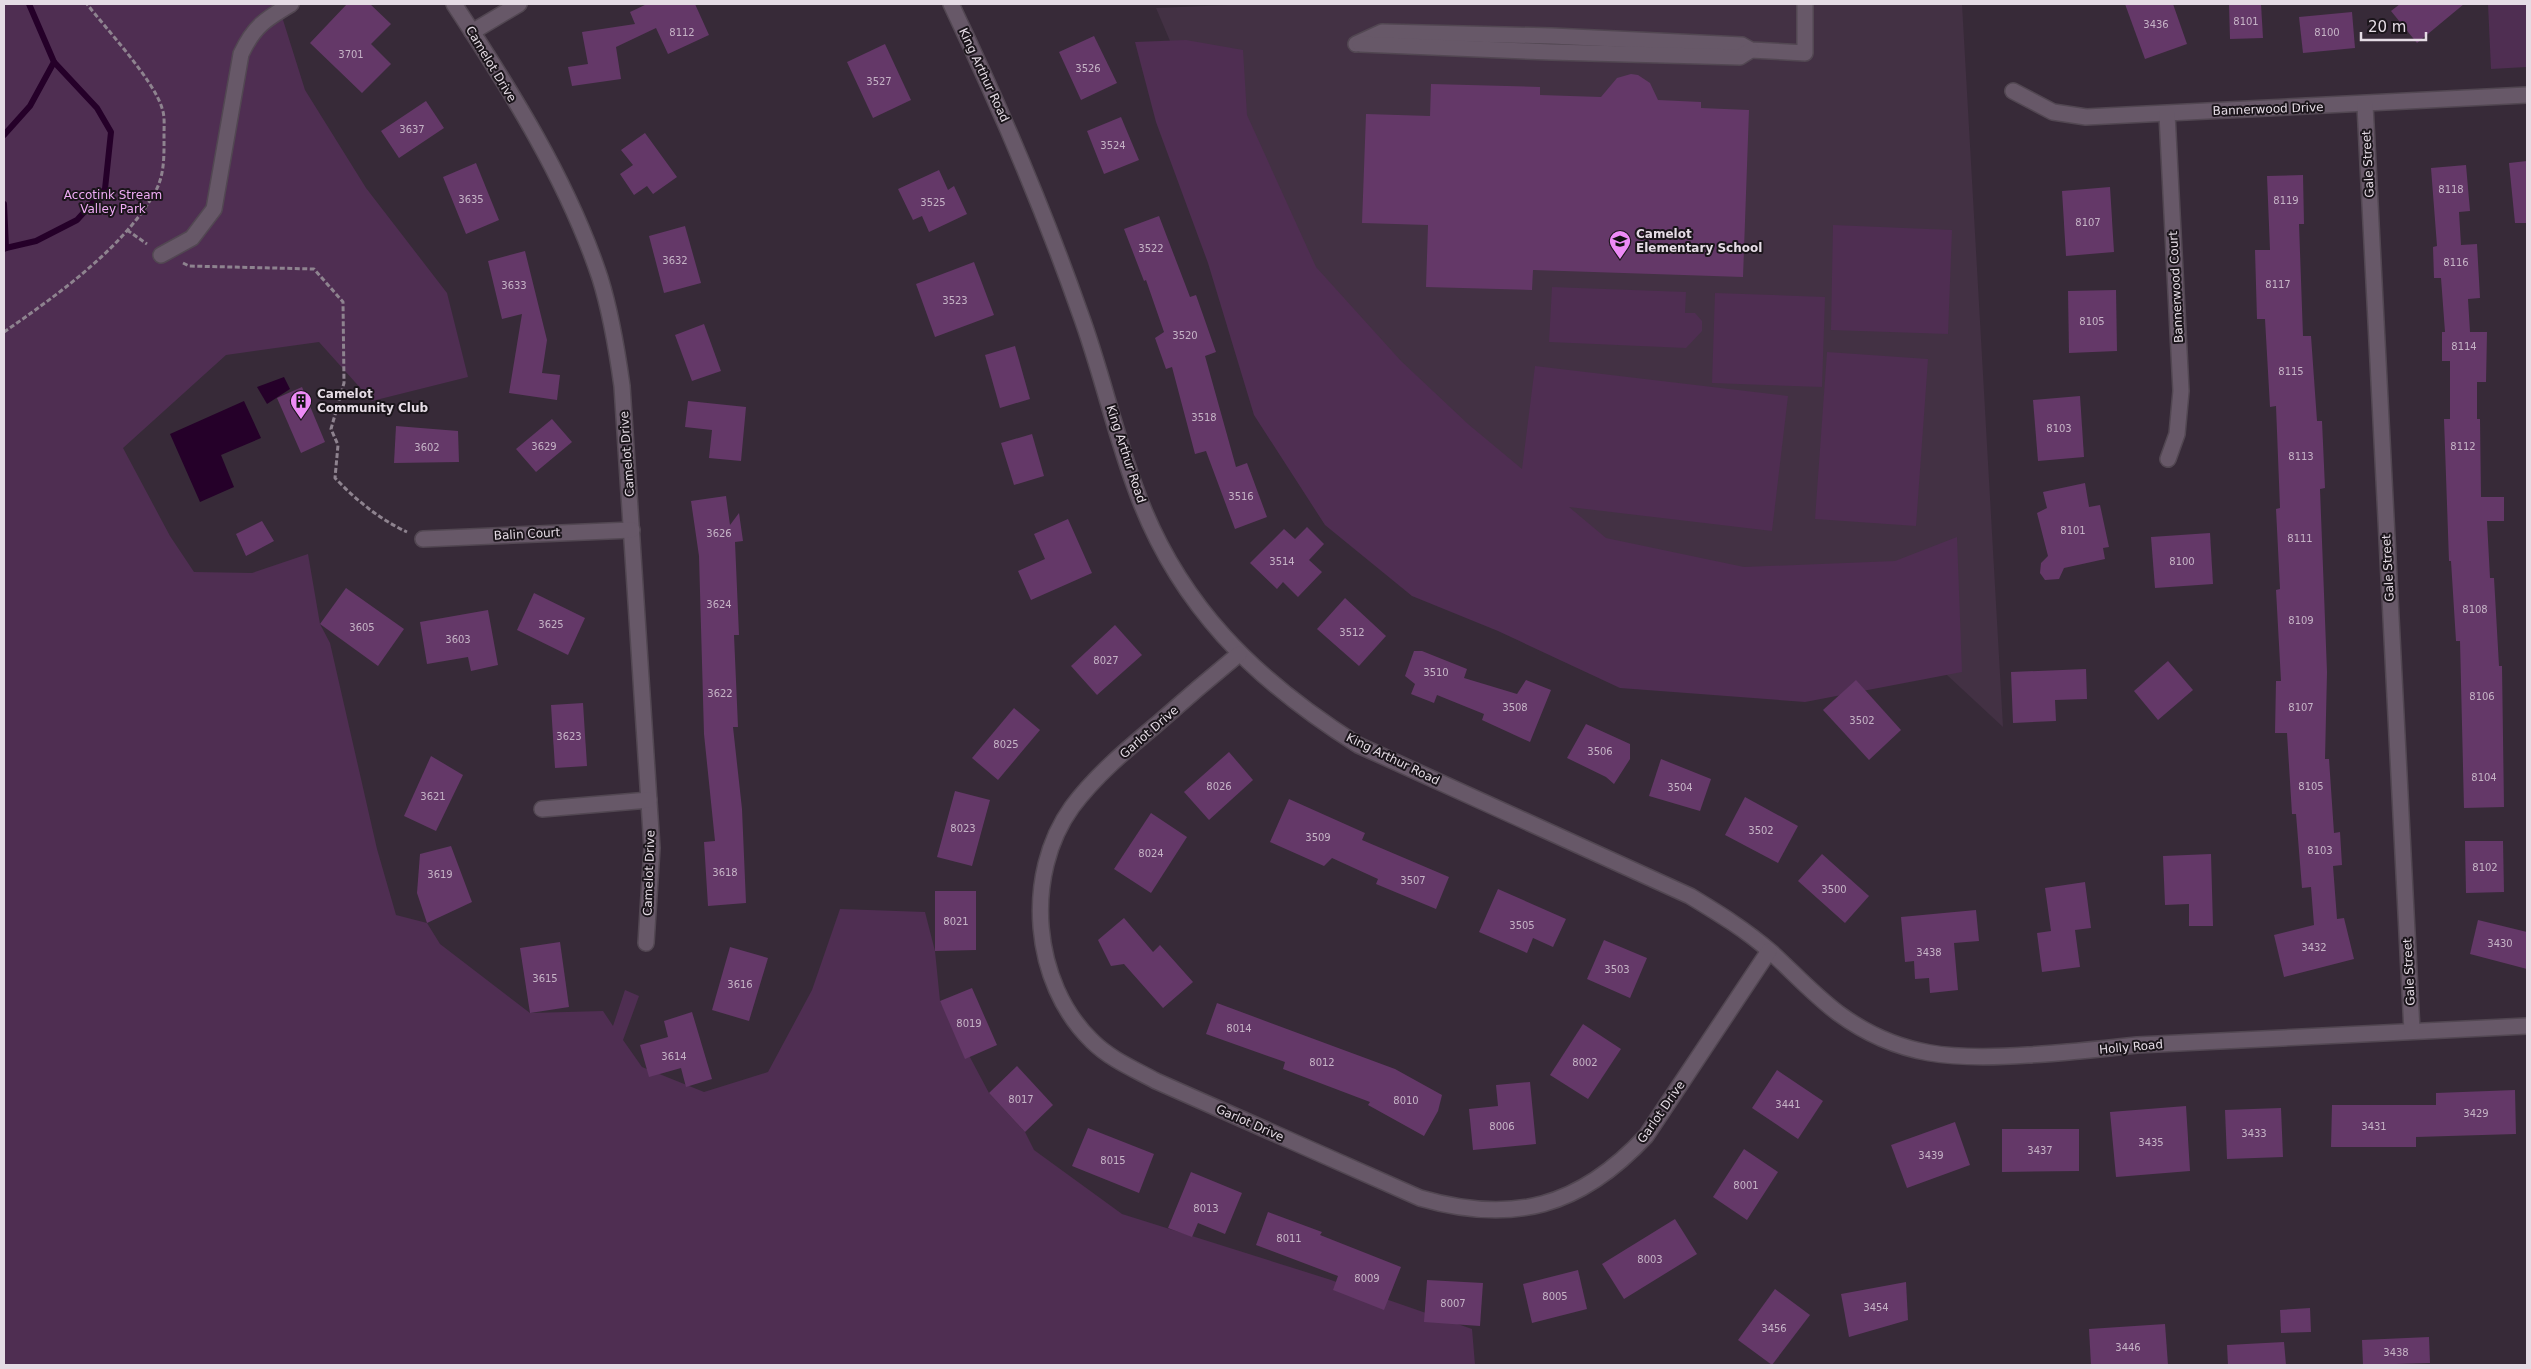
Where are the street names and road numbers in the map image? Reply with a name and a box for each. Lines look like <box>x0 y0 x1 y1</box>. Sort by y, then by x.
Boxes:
street label: Camelot Drive <box>463 24 519 104</box>
street label: King Arthur Road <box>956 26 1012 124</box>
street label: Bannerwood Drive <box>2212 100 2324 118</box>
street label: Gale Street <box>2359 130 2377 198</box>
street label: Bannerwood Court <box>2166 230 2186 343</box>
street label: King Arthur Road <box>1104 403 1148 505</box>
street label: Camelot Drive <box>617 411 637 497</box>
street label: Balin Court <box>493 525 561 543</box>
street label: Gale Street <box>2379 534 2397 602</box>
street label: Garlot Drive <box>1117 703 1181 761</box>
street label: King Arthur Road <box>1344 730 1442 788</box>
street label: Camelot Drive <box>641 830 657 916</box>
street label: Gale Street <box>2400 938 2418 1006</box>
street label: Holly Road <box>2098 1037 2164 1057</box>
street label: Garlot Drive <box>1634 1078 1688 1146</box>
street label: Garlot Drive <box>1214 1102 1286 1144</box>

